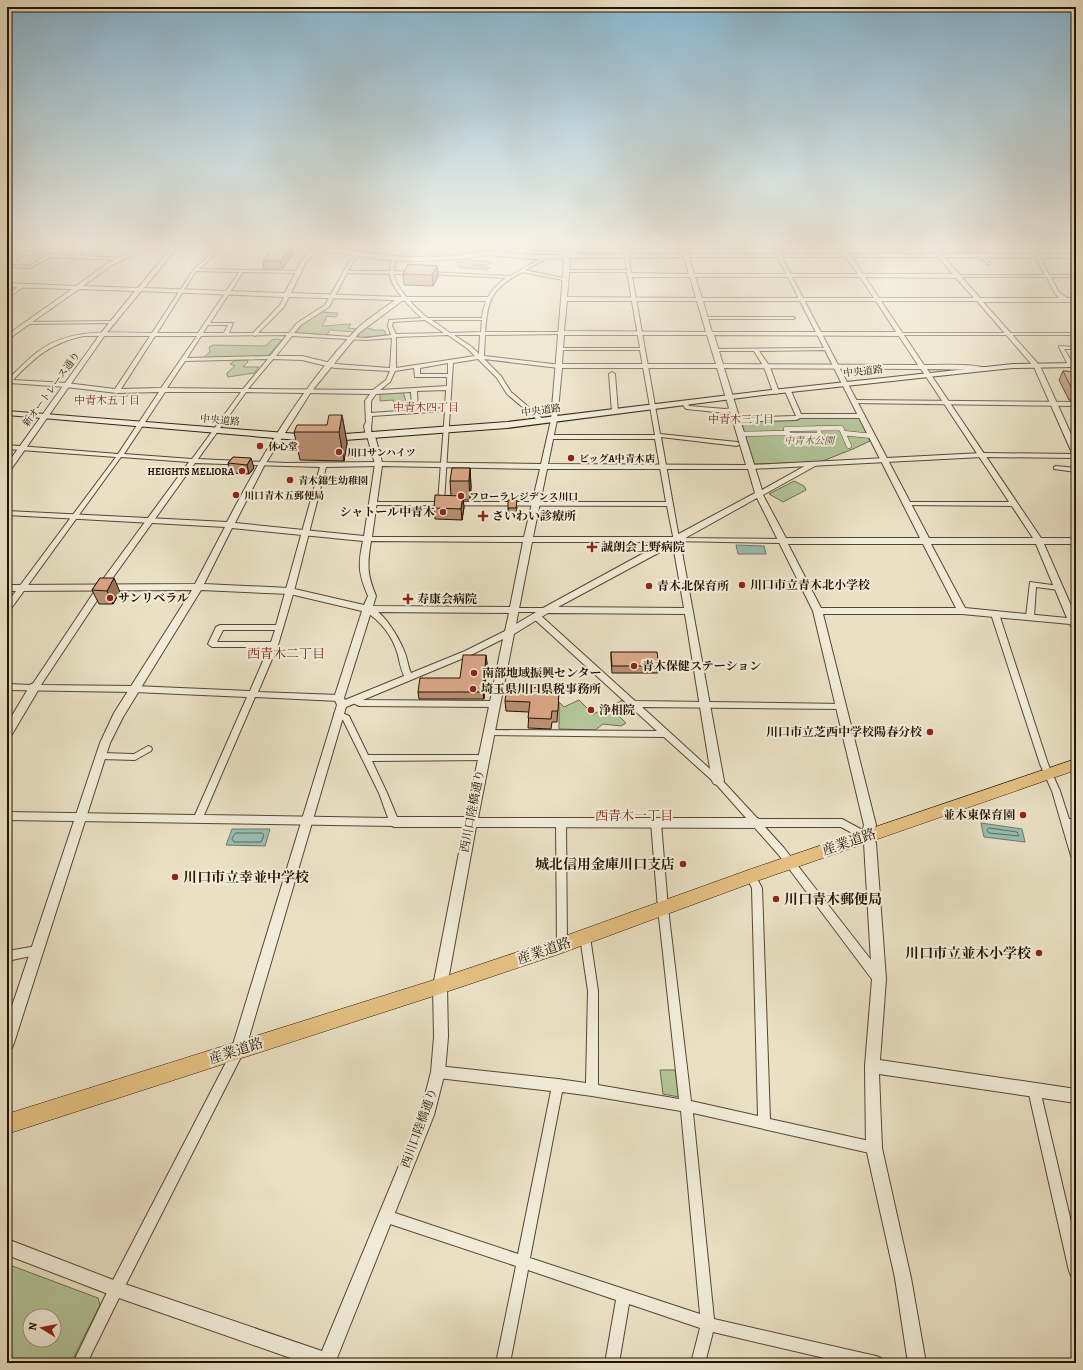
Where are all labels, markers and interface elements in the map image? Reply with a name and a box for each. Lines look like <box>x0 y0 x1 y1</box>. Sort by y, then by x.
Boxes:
street label: 新オートレース通り <box>19 349 83 429</box>
street label: 中央道路 <box>842 362 884 380</box>
district label: 中青木五丁目 <box>74 393 140 408</box>
district label: 中青木四丁目 <box>393 400 459 415</box>
street label: 中央道路 <box>520 401 562 419</box>
street label: 中央道路 <box>200 412 240 428</box>
district label: 中青木三丁目 <box>708 412 774 427</box>
park label: 中青木公園 <box>784 434 836 447</box>
place label: 休心堂 <box>268 440 298 453</box>
marker: 休心堂 <box>255 441 265 451</box>
place label: 川口サンハイツ <box>347 446 416 459</box>
marker: 川口サンハイツ <box>334 447 344 457</box>
place label: ビッグA中青木店 <box>579 452 656 465</box>
marker: ビッグA中青木店 <box>566 453 576 463</box>
place label: HEIGHTS MELIORA <box>148 465 235 478</box>
marker: HEIGHTS MELIORA <box>237 466 247 476</box>
place label: 青木錦生幼稚園 <box>298 474 368 487</box>
marker: 青木錦生幼稚園 <box>285 475 295 485</box>
place label: 川口青木五郵便局 <box>244 489 324 502</box>
marker: 川口青木五郵便局 <box>231 490 241 500</box>
place label: フローラレジデンス川口 <box>469 490 578 503</box>
marker: フローラレジデンス川口 <box>456 491 466 501</box>
place label: シャトール中青木 <box>339 504 435 520</box>
marker: シャトール中青木 <box>438 507 448 517</box>
place label: さいわい診療所 <box>492 508 576 524</box>
marker: さいわい診療所 <box>477 510 489 522</box>
place label: 誠朗会上野病院 <box>601 539 685 555</box>
marker: 誠朗会上野病院 <box>586 541 598 553</box>
place label: 川口市立青木北小学校 <box>750 577 870 593</box>
place label: 青木北保育所 <box>657 578 729 594</box>
marker: 川口市立青木北小学校 <box>737 580 747 590</box>
marker: 青木北保育所 <box>644 581 654 591</box>
place label: サンリベラル <box>118 590 189 606</box>
place label: 寿康会病院 <box>417 591 477 607</box>
marker: サンリベラル <box>105 593 115 603</box>
marker: 寿康会病院 <box>402 593 414 605</box>
district label: 西青木二丁目 <box>247 645 325 662</box>
place label: 青木保健ステーション <box>642 658 761 674</box>
marker: 青木保健ステーション <box>629 661 639 671</box>
place label: 南部地域振興センター <box>482 665 602 681</box>
marker: 南部地域振興センター <box>469 668 479 678</box>
place label: 埼玉県川口県税事務所 <box>481 681 601 697</box>
marker: 埼玉県川口県税事務所 <box>468 684 478 694</box>
place label: 浄相院 <box>599 702 635 718</box>
marker: 浄相院 <box>586 705 596 715</box>
place label: 川口市立芝西中学校陽春分校 <box>766 724 922 740</box>
marker: 川口市立芝西中学校陽春分校 <box>925 727 935 737</box>
street label: 西川口陸橋通り <box>456 768 488 854</box>
district label: 西青木一丁目 <box>595 807 673 824</box>
place label: 並木東保育園 <box>943 807 1015 823</box>
marker: 並木東保育園 <box>1018 810 1028 820</box>
street label: 産業道路 <box>819 824 879 860</box>
place label: 城北信用金庫川口支店 <box>535 855 675 874</box>
marker: 城北信用金庫川口支店 <box>678 859 688 869</box>
place label: 川口市立幸並中学校 <box>183 868 309 887</box>
marker: 川口市立幸並中学校 <box>170 872 180 882</box>
place label: 川口青木郵便局 <box>784 890 882 909</box>
marker: 川口青木郵便局 <box>771 894 781 904</box>
street label: 産業道路 <box>514 933 574 969</box>
place label: 川口市立並木小学校 <box>905 944 1031 963</box>
marker: 川口市立並木小学校 <box>1034 948 1044 958</box>
street label: 産業道路 <box>206 1033 266 1069</box>
street label: 西川口陸橋通り <box>397 1086 441 1170</box>
north arrow <box>22 1308 62 1348</box>
text: N <box>25 1321 41 1332</box>

